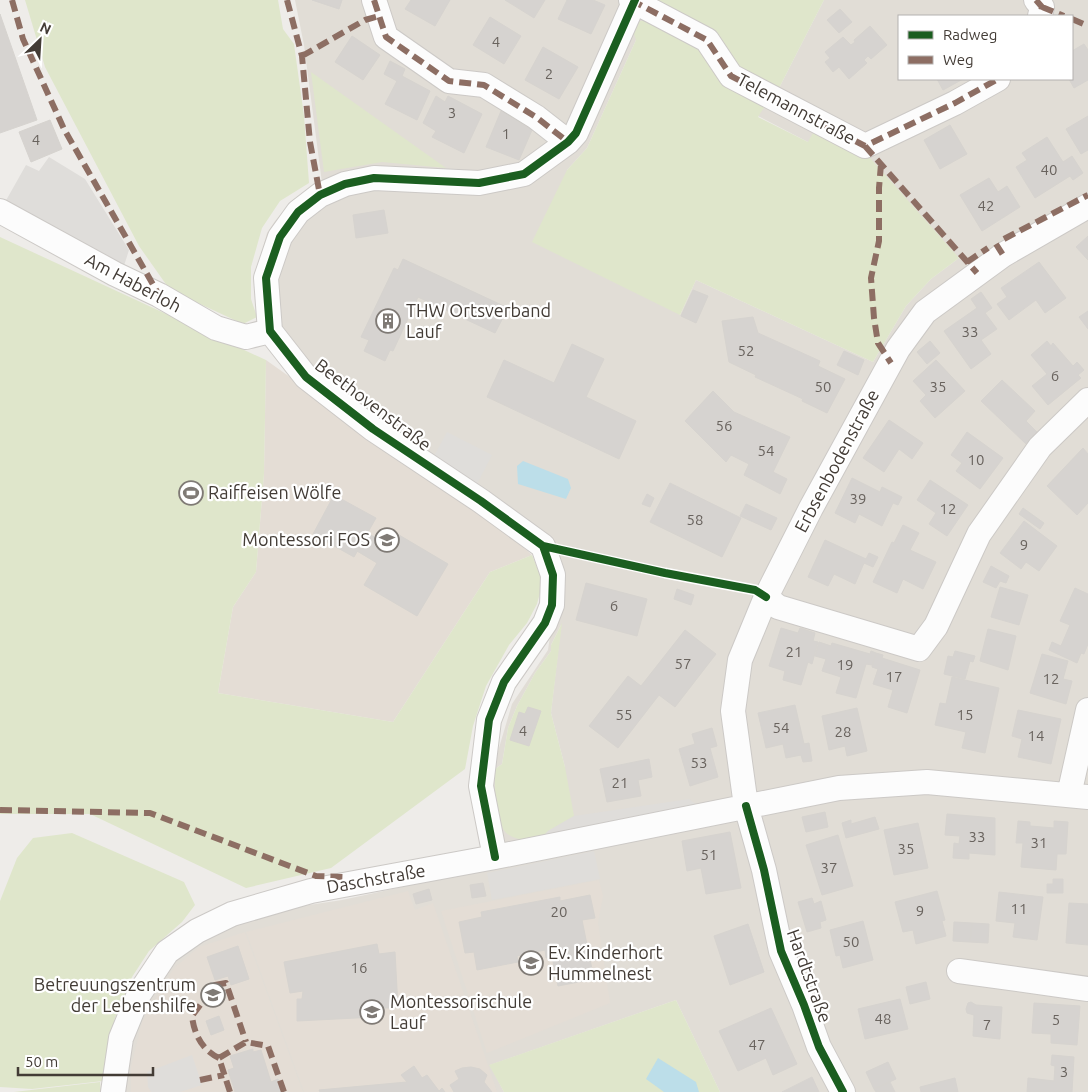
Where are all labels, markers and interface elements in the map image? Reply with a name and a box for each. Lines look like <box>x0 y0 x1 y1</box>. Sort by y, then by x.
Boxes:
north arrow <box>15 15 65 65</box>
legend <box>898 15 1073 80</box>
text: N <box>37 19 54 38</box>
text: Radweg <box>943 26 997 43</box>
house number: 4 <box>492 33 500 50</box>
text: Weg <box>943 51 974 68</box>
house number: 2 <box>545 65 553 82</box>
street label: Telemannstraße <box>734 69 859 148</box>
house number: 3 <box>448 104 456 121</box>
house number: 1 <box>502 125 510 142</box>
house number: 4 <box>32 131 40 148</box>
house number: 40 <box>1041 161 1057 178</box>
house number: 42 <box>978 197 994 214</box>
street label: Am Haberloh <box>82 248 185 316</box>
place label: THW Ortsverband Lauf <box>406 300 551 341</box>
building icon: THW Ortsverband Lauf <box>375 308 401 334</box>
house number: 33 <box>962 323 978 340</box>
house number: 52 <box>738 342 754 359</box>
street label: Beethovenstraße <box>312 354 435 454</box>
house number: 6 <box>1051 367 1059 384</box>
house number: 50 <box>815 378 831 395</box>
house number: 35 <box>930 378 946 395</box>
street label: Erbsenbodenstraße <box>790 386 882 535</box>
house number: 56 <box>716 417 732 434</box>
house number: 54 <box>758 442 774 459</box>
house number: 10 <box>968 451 984 468</box>
sports icon: Raiffeisen Wölfe <box>178 480 204 506</box>
place label: Raiffeisen Wölfe <box>208 482 341 502</box>
house number: 39 <box>850 490 866 507</box>
house number: 12 <box>940 500 956 517</box>
house number: 58 <box>687 511 703 528</box>
school or university icon: Montessori FOS <box>374 527 400 553</box>
place label: Montessori FOS <box>242 529 370 549</box>
house number: 9 <box>1020 536 1028 553</box>
house number: 6 <box>610 597 618 614</box>
house number: 21 <box>786 643 802 660</box>
house number: 57 <box>675 655 691 672</box>
house number: 19 <box>837 656 853 673</box>
house number: 17 <box>886 668 902 685</box>
house number: 12 <box>1043 670 1059 687</box>
house number: 55 <box>616 706 632 723</box>
house number: 15 <box>957 706 973 723</box>
house number: 54 <box>773 719 789 736</box>
house number: 4 <box>519 722 527 739</box>
house number: 28 <box>835 723 851 740</box>
house number: 14 <box>1028 727 1044 744</box>
house number: 53 <box>691 754 707 771</box>
house number: 21 <box>612 774 628 791</box>
house number: 33 <box>969 828 985 845</box>
house number: 31 <box>1031 834 1047 851</box>
house number: 35 <box>898 840 914 857</box>
house number: 51 <box>701 846 717 863</box>
street label: Daschstraße <box>325 859 427 897</box>
house number: 37 <box>821 859 837 876</box>
house number: 11 <box>1011 900 1027 917</box>
house number: 9 <box>916 902 924 919</box>
house number: 20 <box>551 903 567 920</box>
street label: Hardtstraße <box>784 926 836 1025</box>
house number: 50 <box>843 933 859 950</box>
place label: Ev. Kinderhort Hummelnest <box>548 942 663 983</box>
school or university icon: Ev. Kinderhort Hummelnest <box>518 950 544 976</box>
house number: 16 <box>351 959 367 976</box>
place label: Betreuungszentrum der Lebenshilfe <box>34 974 196 1015</box>
school or university icon: Betreuungszentrum der Lebenshilfe <box>200 982 226 1008</box>
place label: Montessorischule Lauf <box>390 991 532 1032</box>
school or university icon: Montessorischule Lauf <box>359 999 385 1025</box>
house number: 48 <box>875 1010 891 1027</box>
house number: 5 <box>1052 1011 1060 1028</box>
house number: 7 <box>983 1016 991 1033</box>
house number: 47 <box>749 1036 765 1053</box>
scale bar <box>18 1044 152 1076</box>
text: 50 m <box>25 1053 58 1070</box>
house number: 3 <box>1060 1063 1068 1080</box>

